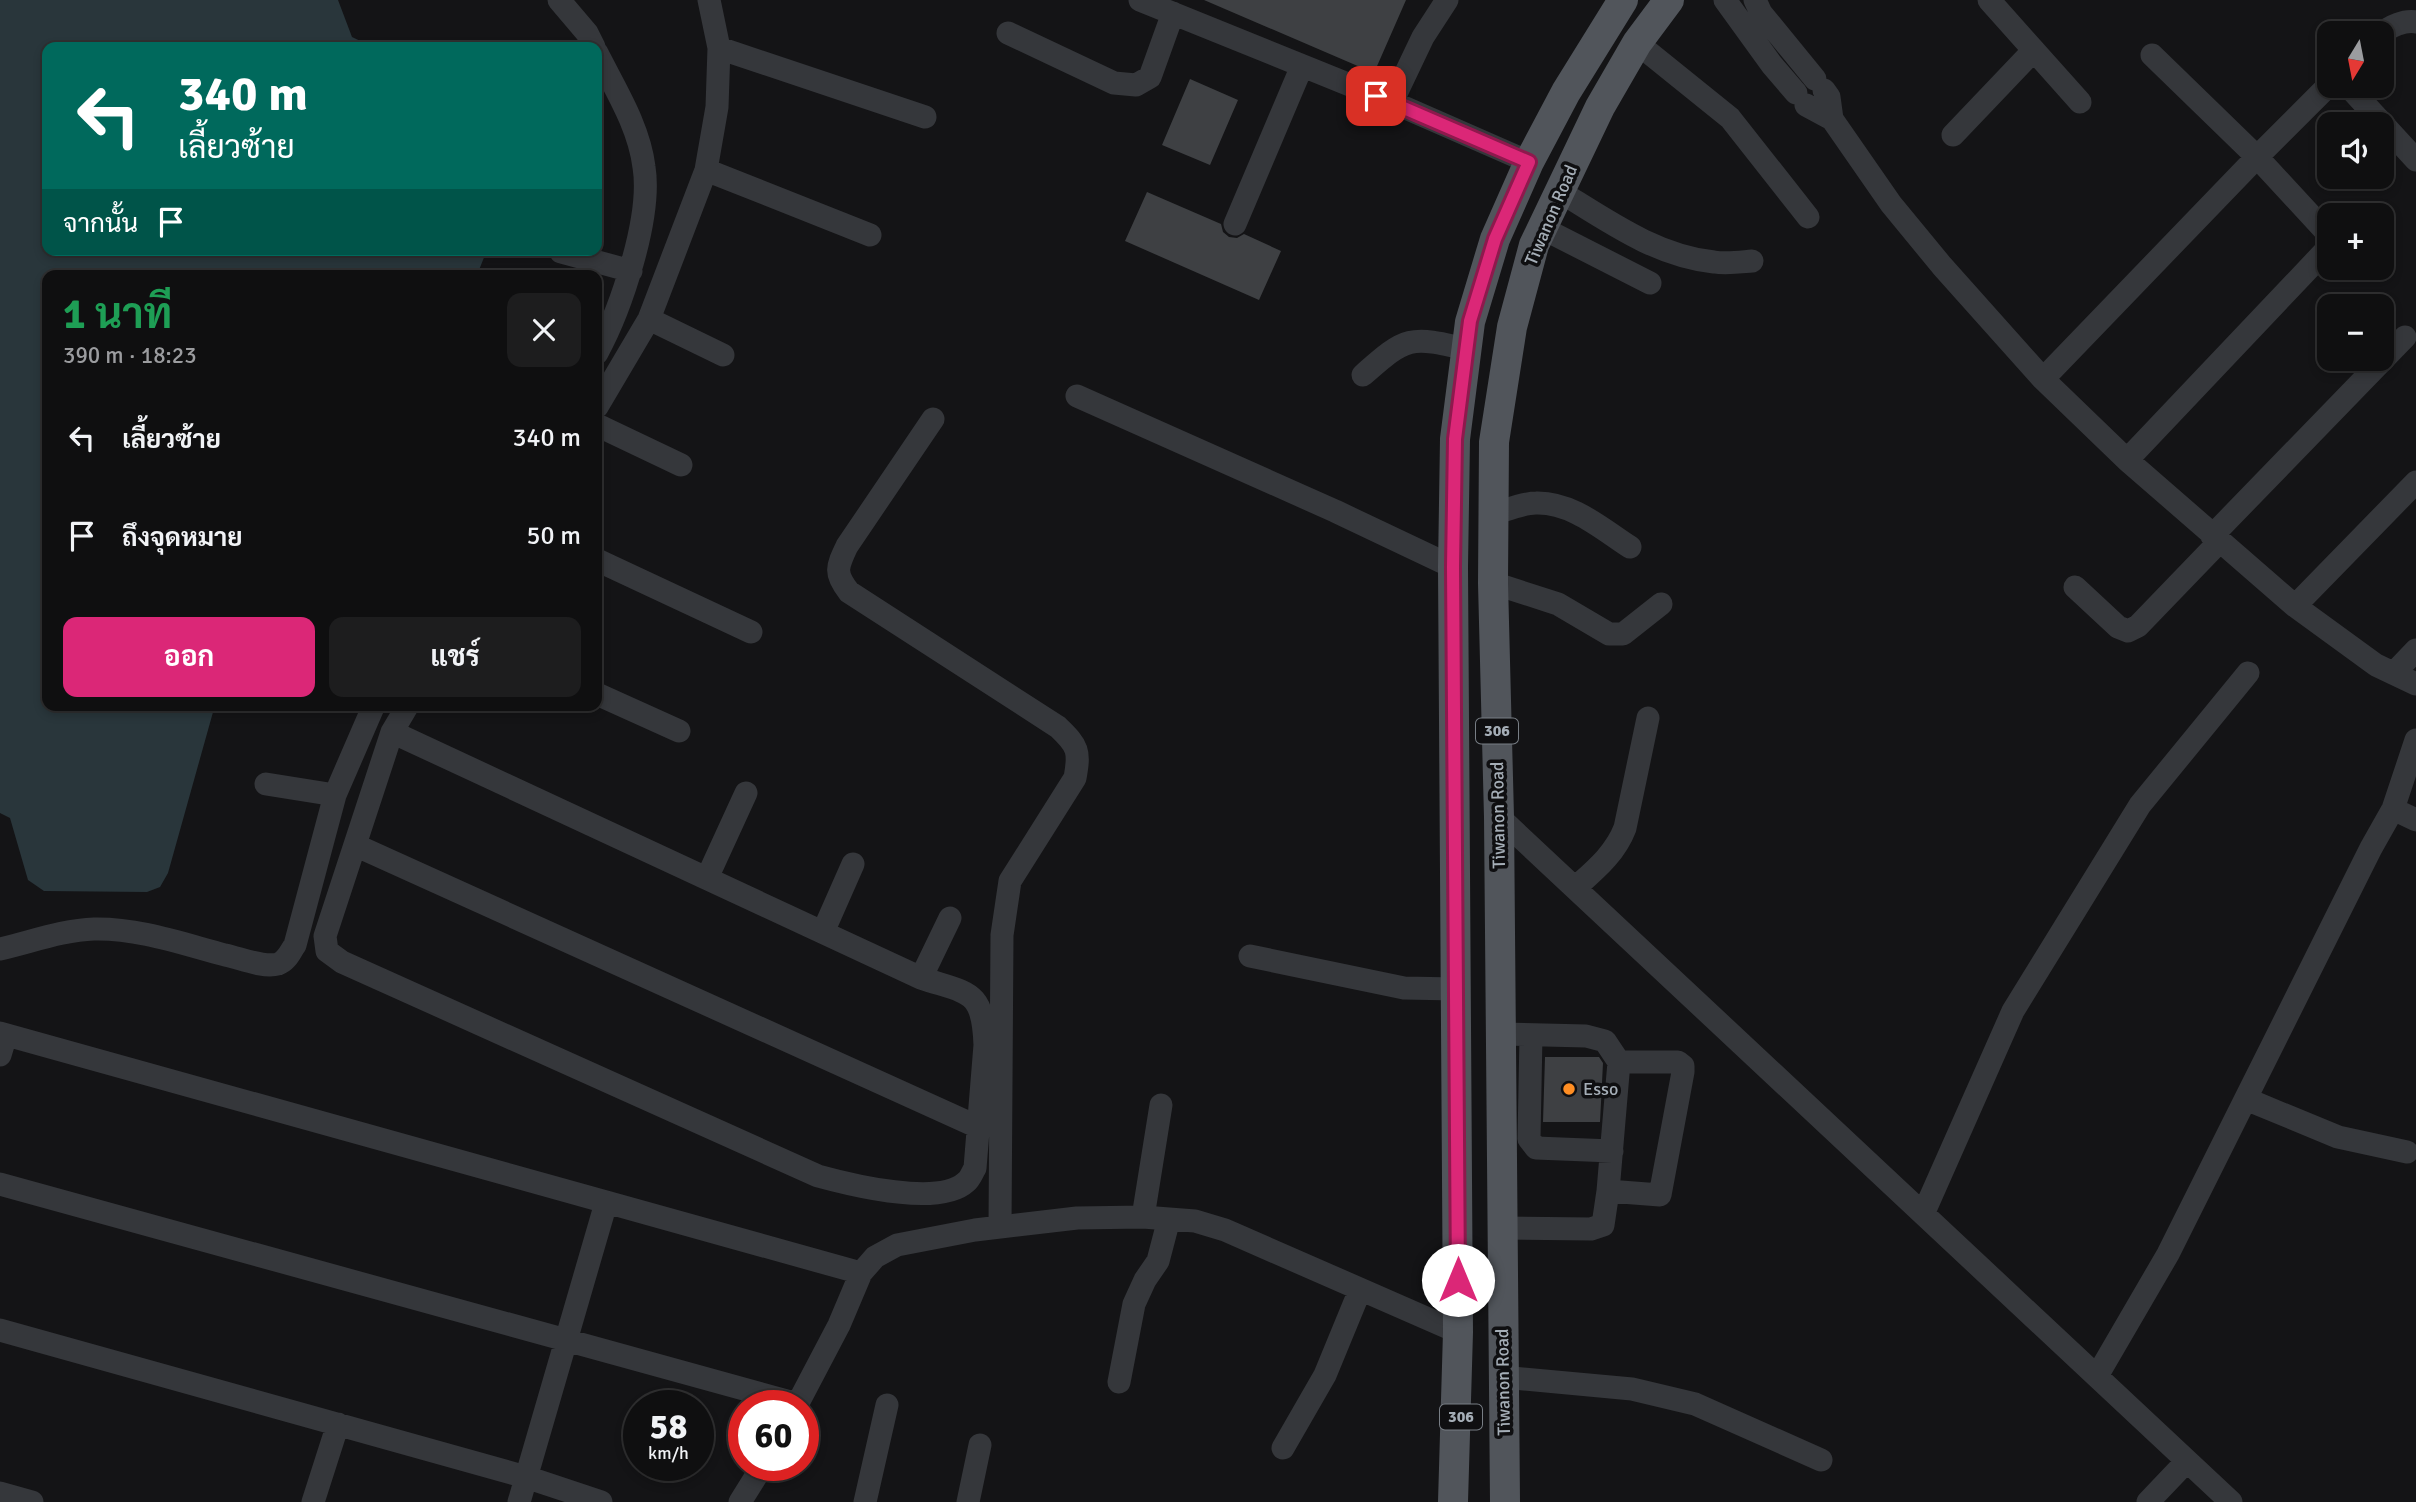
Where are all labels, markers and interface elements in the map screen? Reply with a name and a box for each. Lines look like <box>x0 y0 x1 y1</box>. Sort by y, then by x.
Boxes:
north arrow <box>2317 21 2394 98</box>
map controls <box>2317 21 2394 371</box>
text: 340 m <box>178 64 308 124</box>
pin <box>1346 66 1406 126</box>
icon: left <box>63 70 154 161</box>
icon: arrive <box>1357 77 1395 115</box>
button: sound <box>2317 112 2394 189</box>
text: เลี้ยวซ้าย <box>178 128 295 167</box>
street label: Tiwanon Road <box>1520 161 1582 269</box>
icon: arrive <box>152 203 190 241</box>
button: + <box>2317 203 2394 280</box>
text: จากนั้น <box>63 208 138 240</box>
text: 1 นาที <box>63 289 172 340</box>
button: close <box>507 293 581 367</box>
button: − <box>2317 294 2394 371</box>
text: 390 m · 18:23 <box>63 341 197 370</box>
icon: left <box>63 419 101 457</box>
text: 340 m <box>512 422 581 454</box>
text: เลี้ยวซ้าย <box>122 424 221 456</box>
icon: arrive <box>63 517 101 555</box>
text: 50 m <box>526 520 581 552</box>
text: ถึงจุดหมาย <box>122 522 243 554</box>
button: ออก <box>63 617 315 697</box>
button: แชร์ <box>329 617 581 697</box>
road number: 306 <box>1476 718 1518 744</box>
street label: Tiwanon Road <box>1486 761 1510 869</box>
place label: Esso <box>1583 1078 1618 1100</box>
marker: Esso <box>1561 1081 1577 1097</box>
position arrow <box>1421 1243 1495 1317</box>
street label: Tiwanon Road <box>1491 1328 1515 1436</box>
speed limit sign: 60 <box>728 1390 819 1481</box>
road number: 306 <box>1440 1404 1482 1429</box>
text: 58 <box>650 1405 687 1448</box>
text: km/h <box>648 1442 689 1464</box>

